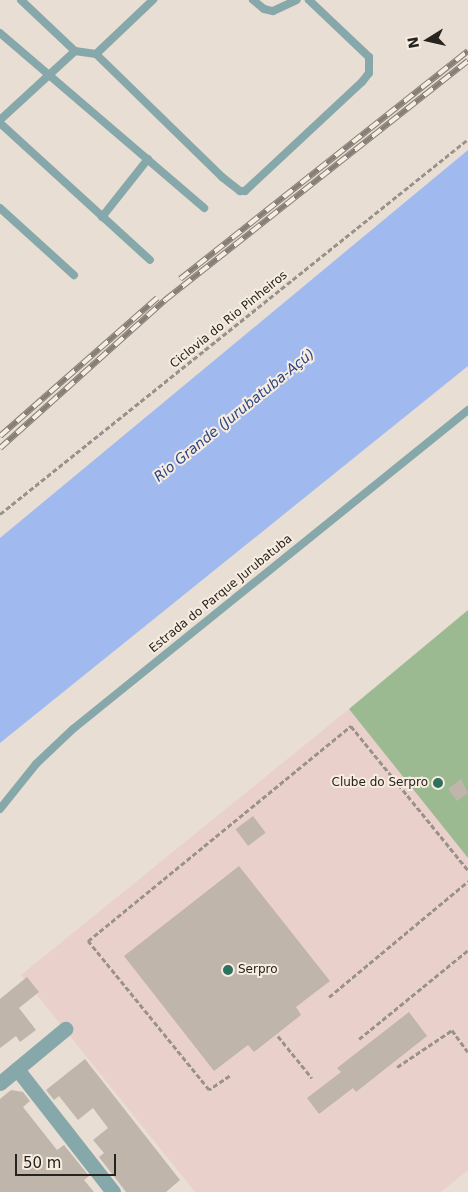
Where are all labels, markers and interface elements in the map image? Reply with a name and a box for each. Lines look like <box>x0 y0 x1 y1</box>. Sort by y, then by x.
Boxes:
north arrow <box>403 15 453 65</box>
text: N <box>404 35 422 50</box>
street label: Ciclovia do Rio Pinheiros <box>167 268 291 372</box>
water label: Rio Grande (Jurubatuba-Açú) <box>150 345 318 485</box>
street label: Estrada do Parque Jurubatuba <box>147 532 295 656</box>
place label: Clube do Serpro <box>332 776 428 790</box>
marker: Clube do Serpro <box>432 777 444 789</box>
place label: Serpro <box>238 963 278 977</box>
marker: Serpro <box>222 964 234 976</box>
scale bar <box>18 1144 119 1176</box>
text: 50 m <box>23 1154 61 1172</box>

